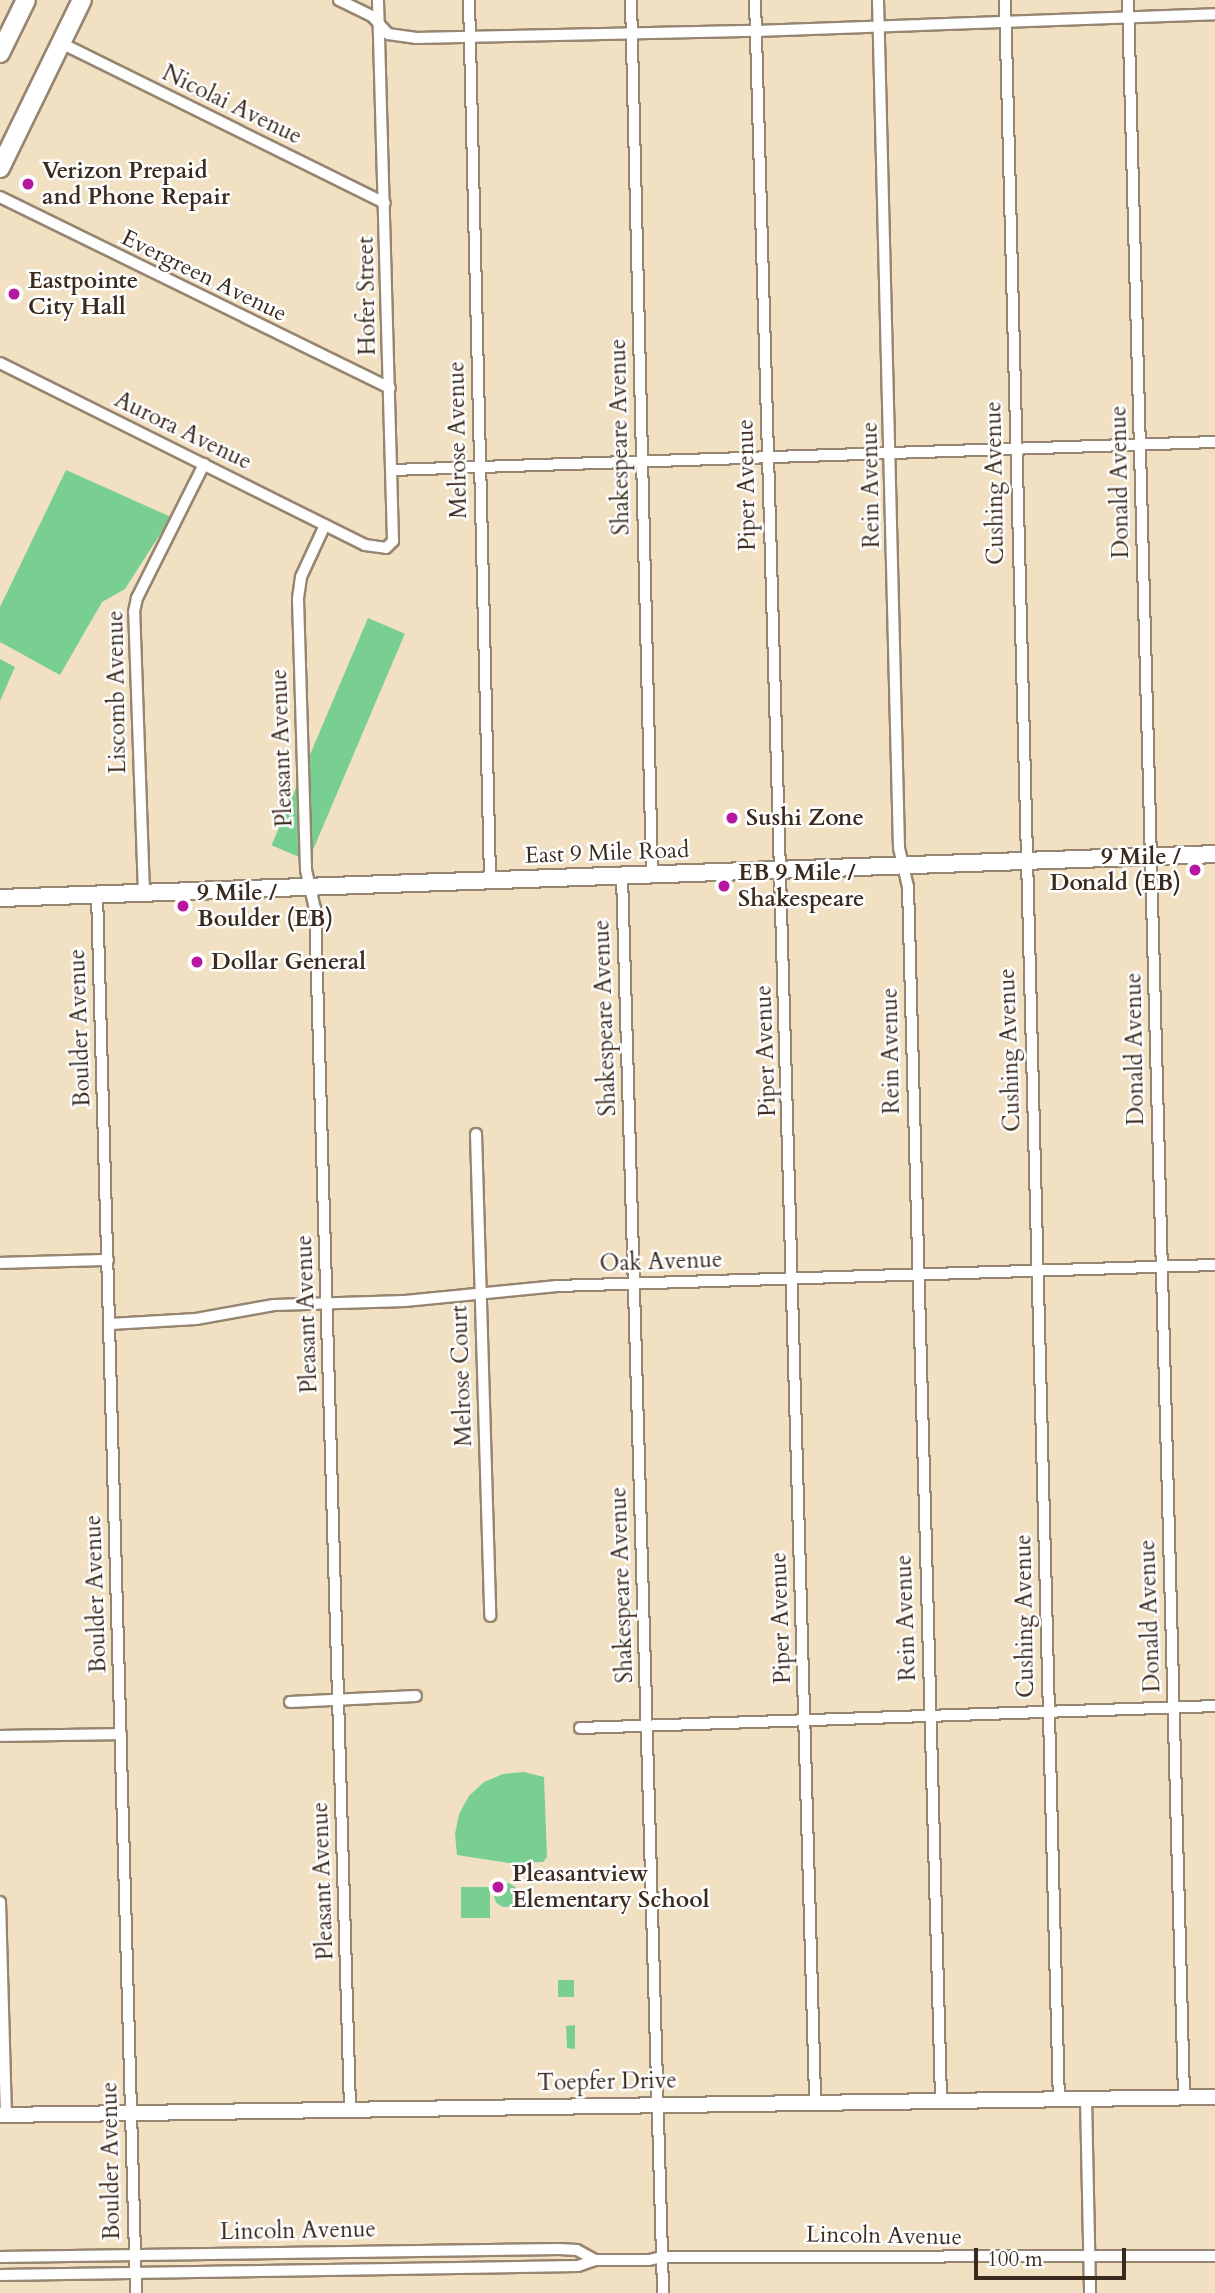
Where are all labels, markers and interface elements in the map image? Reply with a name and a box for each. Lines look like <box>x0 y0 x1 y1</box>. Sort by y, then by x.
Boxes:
street label: Nicolai Avenue <box>158 59 306 151</box>
place label: Verizon Prepaid and Phone Repair <box>42 157 230 211</box>
marker: Verizon Prepaid and Phone Repair <box>20 176 36 192</box>
street label: Evergreen Avenue <box>117 224 291 328</box>
street label: Hofer Street <box>352 236 382 356</box>
place label: Eastpointe City Hall <box>28 267 138 321</box>
marker: Eastpointe City Hall <box>6 286 22 302</box>
street label: Shakespeare Avenue <box>604 338 636 536</box>
street label: Melrose Avenue <box>443 361 473 519</box>
street label: Aurora Avenue <box>110 386 256 476</box>
street label: Cushing Avenue <box>980 401 1010 565</box>
street label: Donald Avenue <box>1105 405 1135 559</box>
street label: Piper Avenue <box>732 419 762 551</box>
street label: Rein Avenue <box>856 421 886 549</box>
street label: Liscomb Avenue <box>102 610 132 774</box>
street label: Pleasant Avenue <box>265 668 299 828</box>
place label: Sushi Zone <box>746 804 864 832</box>
marker: Sushi Zone <box>724 810 740 826</box>
street label: East 9 Mile Road <box>524 836 690 870</box>
place label: 9 Mile / Donald (EB) <box>1050 843 1181 897</box>
place label: EB 9 Mile / Shakespeare <box>738 859 864 913</box>
marker: 9 Mile / Donald (EB) <box>1187 862 1203 878</box>
marker: EB 9 Mile / Shakespeare <box>716 878 732 894</box>
place label: 9 Mile / Boulder (EB) <box>197 879 333 933</box>
marker: 9 Mile / Boulder (EB) <box>175 898 191 914</box>
street label: Shakespeare Avenue <box>588 919 622 1117</box>
street label: Boulder Avenue <box>63 948 97 1108</box>
place label: Dollar General <box>211 948 366 976</box>
marker: Dollar General <box>189 954 205 970</box>
street label: Cushing Avenue <box>993 968 1027 1132</box>
street label: Donald Avenue <box>1120 972 1150 1126</box>
street label: Piper Avenue <box>750 985 782 1117</box>
street label: Rein Avenue <box>876 987 906 1115</box>
street label: Pleasant Avenue <box>290 1234 324 1394</box>
street label: Oak Avenue <box>599 1246 723 1278</box>
street label: Melrose Court <box>446 1305 478 1447</box>
street label: Shakespeare Avenue <box>605 1486 639 1684</box>
street label: Boulder Avenue <box>79 1514 113 1674</box>
street label: Cushing Avenue <box>1010 1534 1040 1698</box>
street label: Donald Avenue <box>1134 1539 1166 1693</box>
street label: Piper Avenue <box>765 1552 797 1684</box>
street label: Rein Avenue <box>890 1554 922 1682</box>
street label: Pleasant Avenue <box>306 1801 340 1961</box>
place label: Pleasantview Elementary School <box>512 1860 709 1914</box>
marker: Pleasantview Elementary School <box>490 1879 506 1895</box>
street label: Toepfer Drive <box>537 2067 677 2097</box>
street label: Boulder Avenue <box>96 2082 126 2240</box>
street label: Lincoln Avenue <box>220 2216 376 2246</box>
street label: Lincoln Avenue <box>806 2221 962 2251</box>
scale bar <box>977 2234 1129 2278</box>
text: 100 m <box>987 2245 1043 2274</box>

